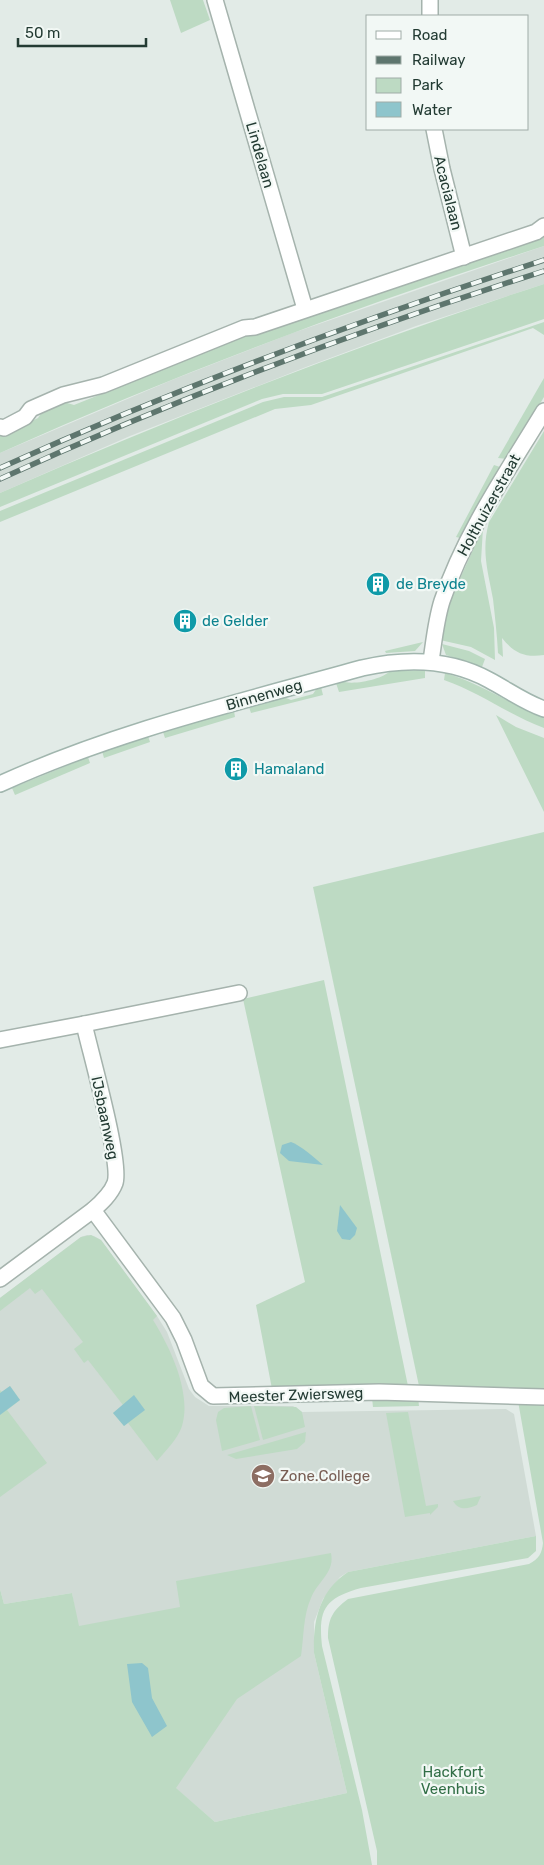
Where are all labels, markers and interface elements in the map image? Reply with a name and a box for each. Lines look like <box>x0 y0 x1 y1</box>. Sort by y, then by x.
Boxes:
scale bar <box>18 15 145 47</box>
legend <box>366 15 529 130</box>
text: 50 m <box>25 24 60 42</box>
text: Road <box>412 26 448 44</box>
text: Railway <box>412 51 466 69</box>
text: Park <box>412 76 443 94</box>
text: Water <box>412 101 452 119</box>
street label: Lindelaan <box>242 120 278 190</box>
street label: Acacialaan <box>430 154 466 232</box>
street label: Holthuizerstraat <box>454 451 524 559</box>
building icon: de Breyde <box>365 571 391 597</box>
place label: de Breyde <box>396 575 466 593</box>
building icon: de Gelder <box>172 608 198 634</box>
place label: de Gelder <box>202 612 269 630</box>
street label: Binnenweg <box>224 676 304 714</box>
building icon: Hamaland <box>223 756 249 782</box>
place label: Hamaland <box>254 760 325 778</box>
street label: IJsbaanweg <box>87 1075 123 1161</box>
street label: Meester Zwiersweg <box>228 1384 364 1406</box>
school or university icon: Zone.College <box>250 1463 276 1489</box>
place label: Zone.College <box>280 1467 370 1485</box>
park label: Hackfort Veenhuis <box>421 1763 486 1798</box>

